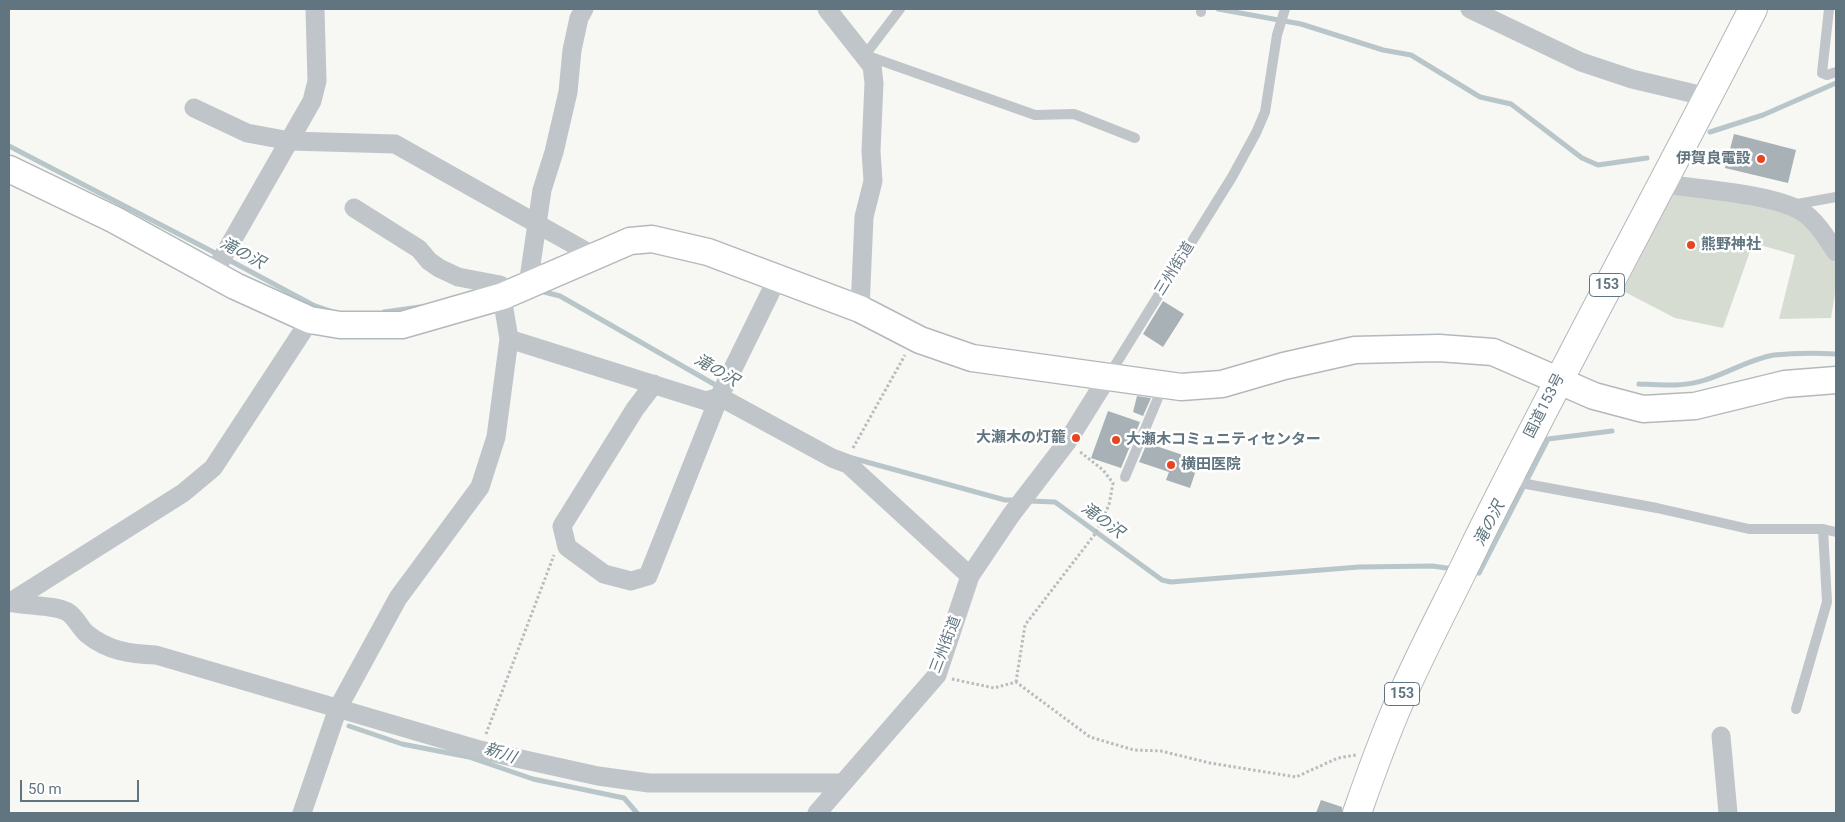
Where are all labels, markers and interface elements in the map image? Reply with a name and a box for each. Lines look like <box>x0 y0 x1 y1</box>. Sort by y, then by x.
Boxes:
place label: 伊賀良電設 <box>1676 150 1751 168</box>
marker: 伊賀良電設 <box>1755 153 1767 165</box>
water label: 滝の沢 <box>216 234 268 274</box>
place label: 熊野神社 <box>1701 236 1761 254</box>
street label: 三州街道 <box>1151 239 1199 299</box>
marker: 熊野神社 <box>1685 239 1697 251</box>
road number: 153 <box>1590 274 1624 296</box>
water label: 滝の沢 <box>690 351 742 391</box>
street label: 国道153号 <box>1521 371 1569 441</box>
place label: 大瀬木の灯籠 <box>976 429 1066 447</box>
place label: 大瀬木コミュニティセンター <box>1126 431 1321 449</box>
marker: 大瀬木の灯籠 <box>1070 432 1082 444</box>
marker: 大瀬木コミュニティセンター <box>1110 434 1122 446</box>
place label: 横田医院 <box>1181 456 1241 474</box>
marker: 横田医院 <box>1165 459 1177 471</box>
water label: 滝の沢 <box>1471 498 1509 550</box>
water label: 滝の沢 <box>1077 499 1127 543</box>
street label: 三州街道 <box>927 614 965 676</box>
road number: 153 <box>1384 682 1420 706</box>
water label: 新川 <box>482 740 518 768</box>
scale bar <box>22 770 141 802</box>
text: 50 m <box>28 780 62 798</box>

